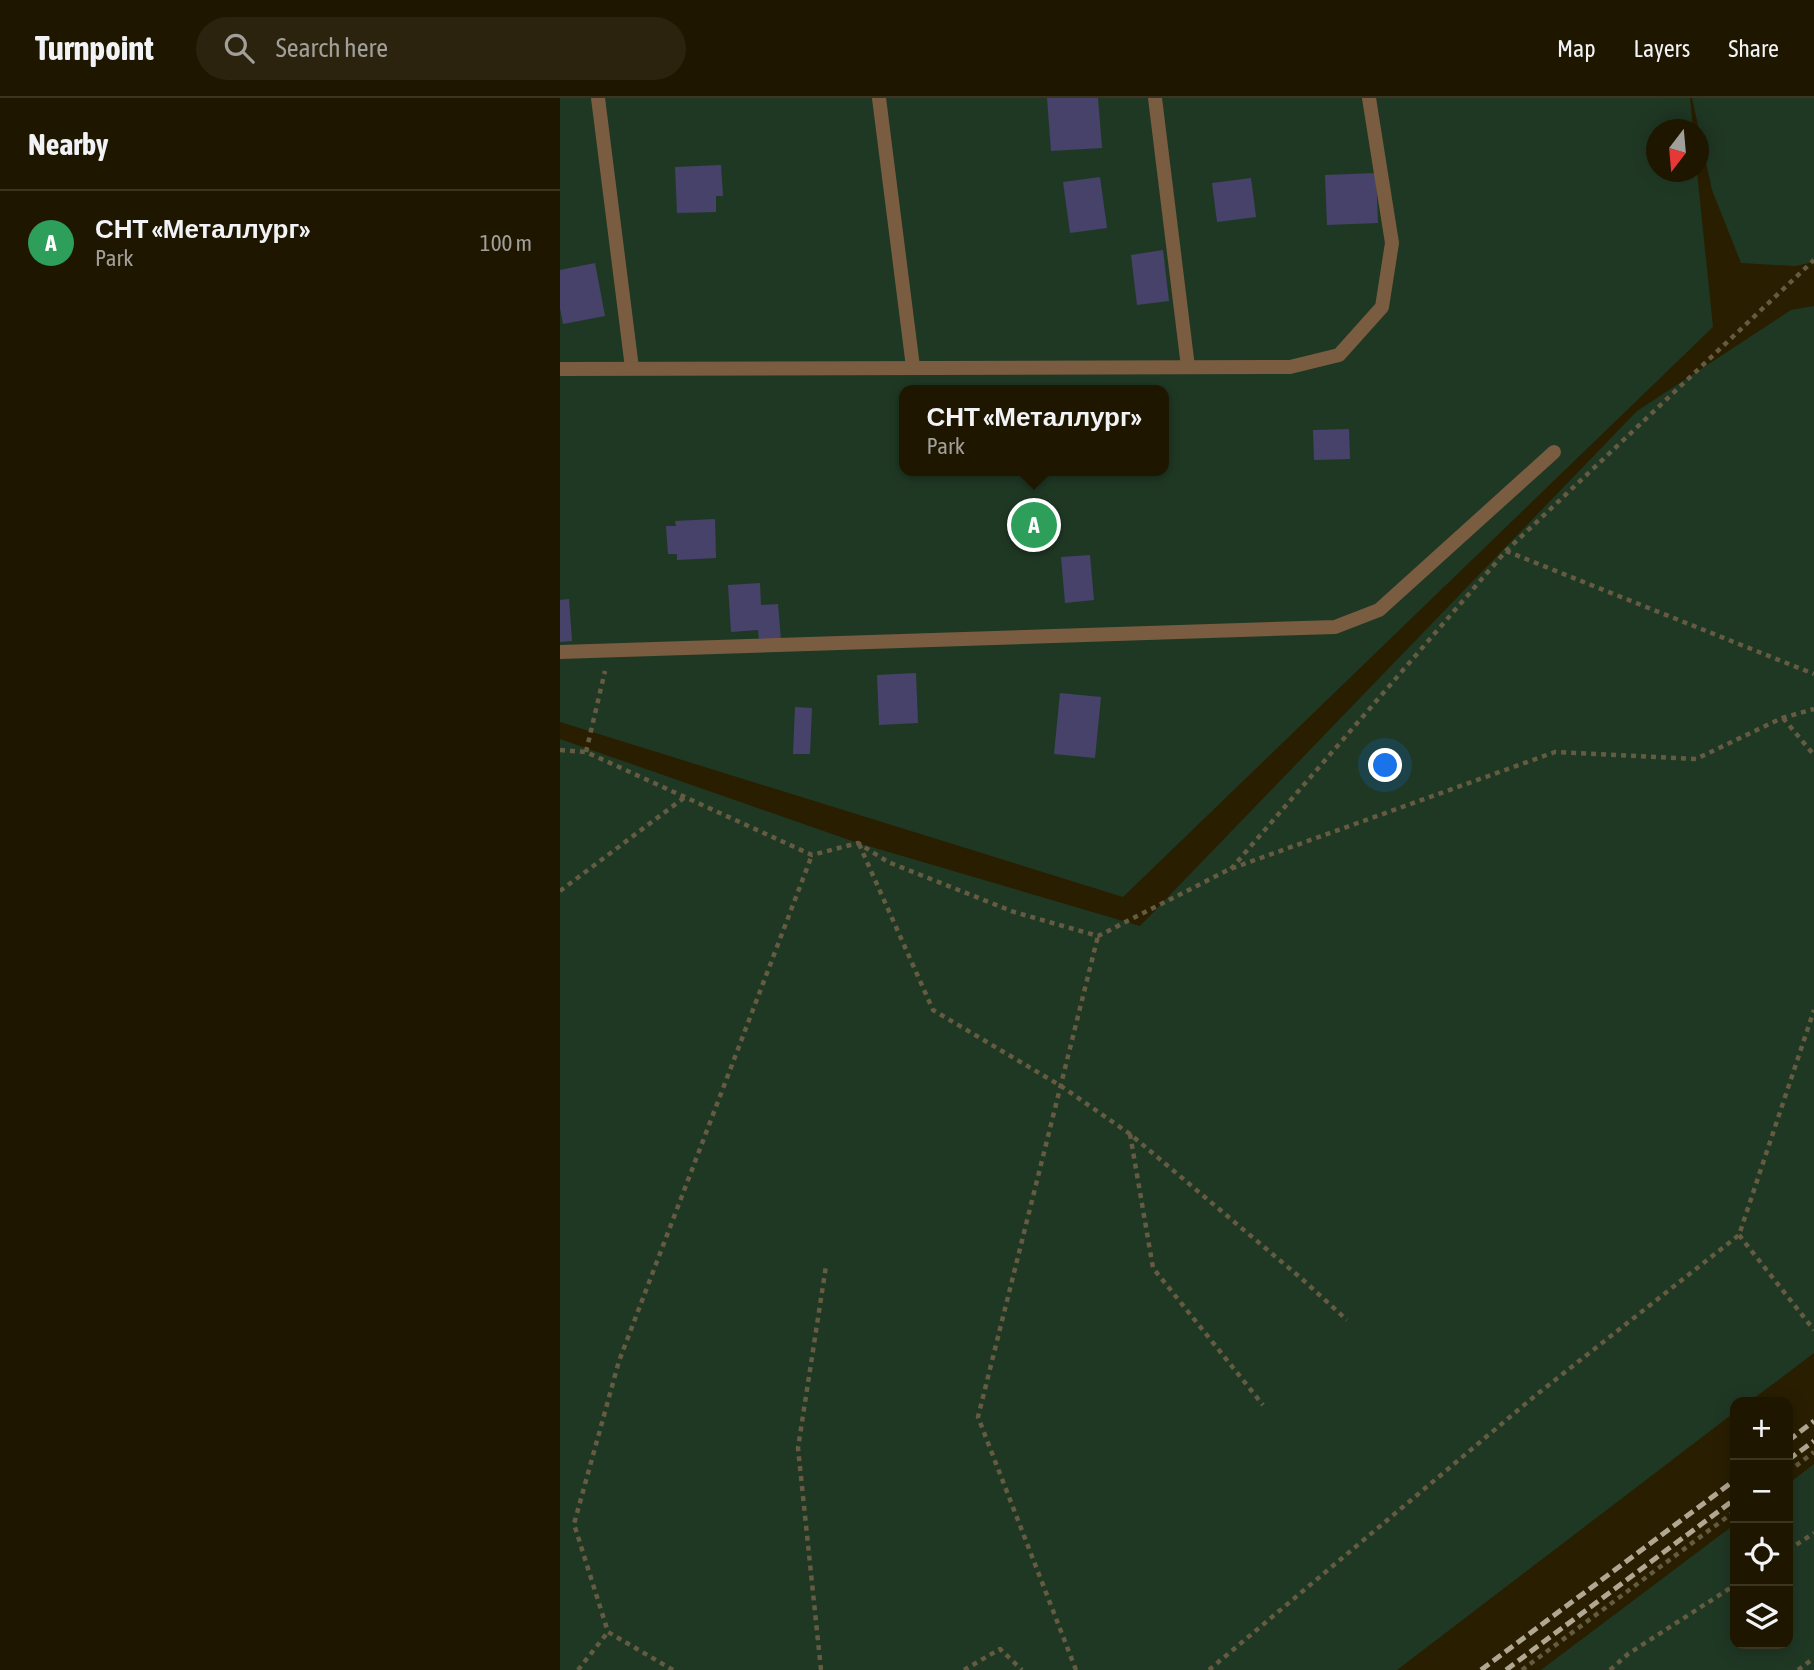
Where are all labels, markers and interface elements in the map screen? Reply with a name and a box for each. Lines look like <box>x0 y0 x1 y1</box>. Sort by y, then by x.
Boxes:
search box <box>196 17 686 80</box>
text: Turnpoint <box>35 29 154 67</box>
icon: search <box>220 29 258 67</box>
text: Search here <box>276 33 388 63</box>
text: Map <box>1557 35 1596 62</box>
text: Layers <box>1634 35 1690 62</box>
text: Share <box>1728 35 1779 62</box>
north arrow <box>1646 119 1709 182</box>
text: Nearby <box>28 127 108 161</box>
text: СНТ «Металлург» <box>95 214 310 244</box>
text: A <box>45 230 57 256</box>
text: 100 m <box>480 230 532 256</box>
text: Park <box>95 245 133 271</box>
popup <box>899 385 1169 476</box>
text: СНТ «Металлург» <box>926 402 1142 432</box>
text: Park <box>926 433 965 459</box>
pin: A <box>1011 499 1057 551</box>
your location <box>1368 748 1402 782</box>
map controls <box>1730 1397 1793 1649</box>
button: + <box>1730 1397 1793 1460</box>
button: − <box>1730 1460 1793 1523</box>
button: locate <box>1730 1523 1793 1586</box>
button: layers <box>1730 1586 1793 1649</box>

